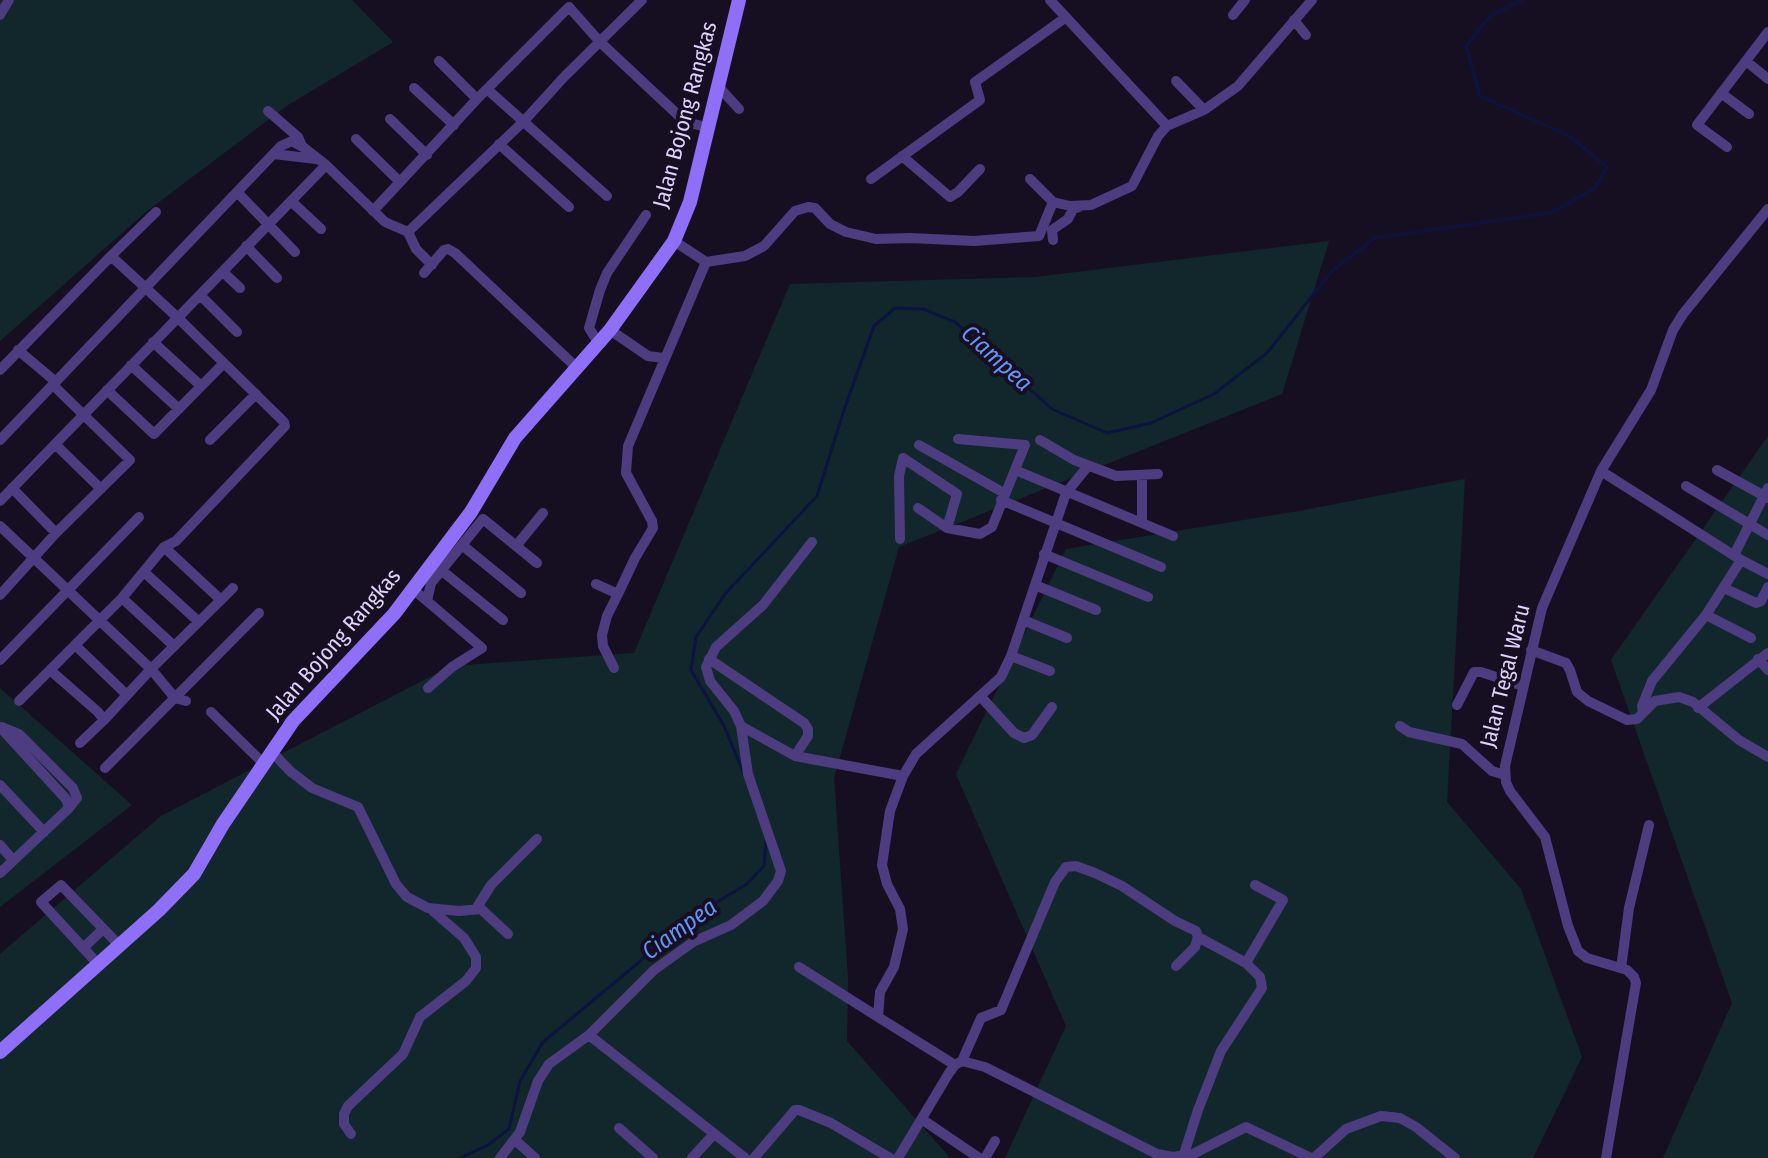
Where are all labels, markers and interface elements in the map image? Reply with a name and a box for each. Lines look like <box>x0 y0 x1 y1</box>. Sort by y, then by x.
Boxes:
street label: Jalan Bojong Rangkas <box>648 19 724 211</box>
water label: Ciampea <box>955 320 1037 398</box>
street label: Jalan Bojong Rangkas <box>261 564 407 726</box>
street label: Jalan Tegal Waru <box>1475 602 1537 750</box>
water label: Ciampea <box>637 893 723 967</box>

